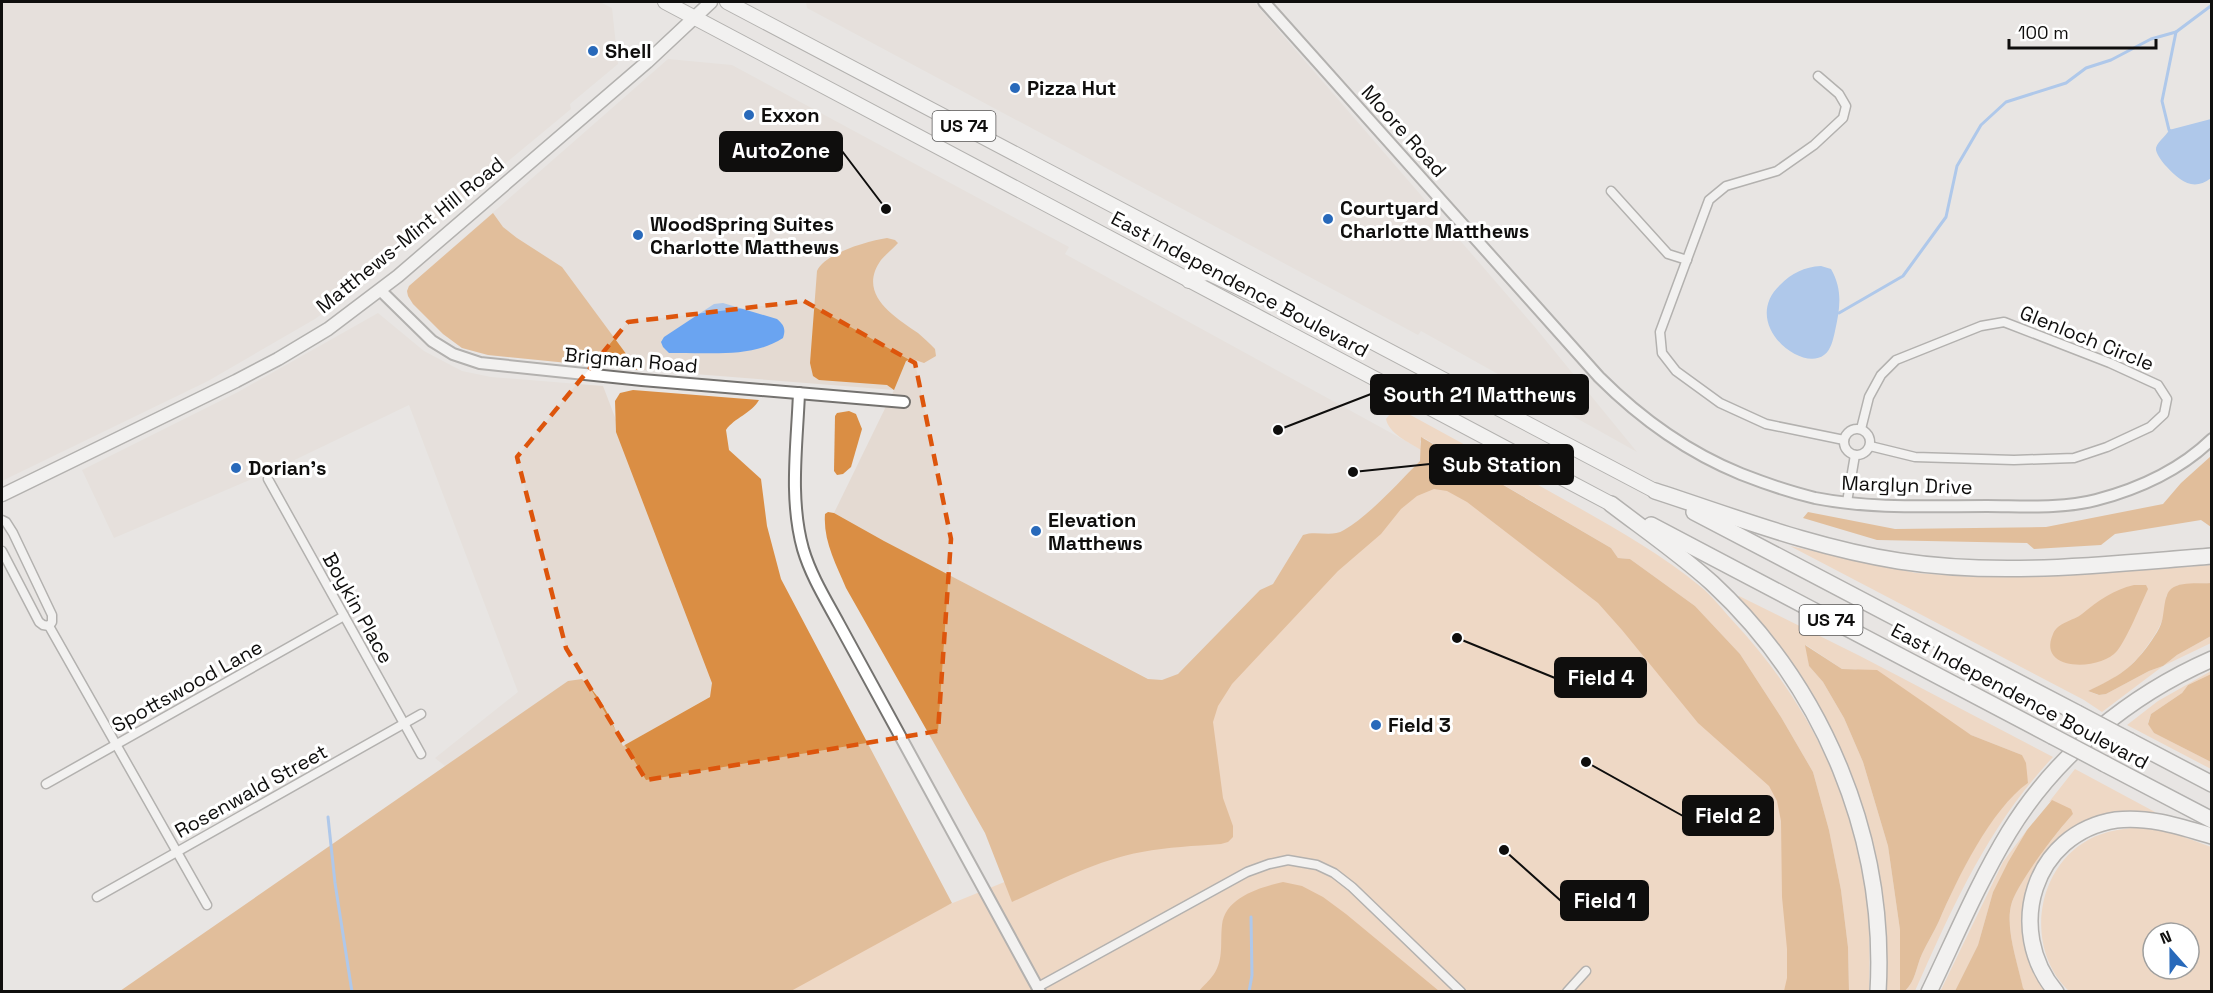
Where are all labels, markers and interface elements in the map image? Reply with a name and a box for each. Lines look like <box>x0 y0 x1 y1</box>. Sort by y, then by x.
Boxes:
scale bar <box>2009 12 2156 50</box>
text: 100 m <box>2018 21 2069 44</box>
place label: Shell <box>605 38 652 64</box>
marker: Shell <box>586 44 600 58</box>
place label: Pizza Hut <box>1027 75 1116 101</box>
street label: Moore Road <box>1356 79 1452 183</box>
marker: Pizza Hut <box>1008 81 1022 95</box>
place label: Exxon <box>761 102 820 128</box>
marker: Exxon <box>742 108 756 122</box>
road number: US 74 <box>932 111 996 141</box>
callout: AutoZone <box>720 132 842 171</box>
text: AutoZone <box>732 137 830 164</box>
street label: Matthews-Mint Hill Road <box>311 151 509 319</box>
place label: Courtyard Charlotte Matthews <box>1340 195 1529 244</box>
street label: East Independence Boulevard <box>1107 205 1373 363</box>
place label: WoodSpring Suites Charlotte Matthews <box>650 211 839 260</box>
marker: Courtyard Charlotte Matthews <box>1321 212 1335 226</box>
marker: WoodSpring Suites Charlotte Matthews <box>631 228 645 242</box>
street label: Glenloch Circle <box>2016 299 2158 377</box>
street label: Brigman Road <box>563 341 699 379</box>
callout: South 21 Matthews <box>1371 375 1588 414</box>
text: South 21 Matthews <box>1383 381 1577 408</box>
callout: Sub Station <box>1430 445 1573 484</box>
text: Sub Station <box>1442 451 1562 478</box>
place label: Dorian's <box>248 455 326 481</box>
marker: Dorian's <box>229 461 243 475</box>
street label: Marglyn Drive <box>1841 470 1973 500</box>
place label: Elevation Matthews <box>1048 507 1143 556</box>
marker: Elevation Matthews <box>1029 524 1043 538</box>
street label: Boykin Place <box>317 548 399 668</box>
road number: US 74 <box>1800 605 1862 635</box>
street label: East Independence Boulevard <box>1887 617 2153 775</box>
street label: Spottswood Lane <box>107 634 267 738</box>
callout: Field 4 <box>1555 658 1646 697</box>
text: Field 4 <box>1568 664 1634 691</box>
place label: Field 3 <box>1388 712 1451 738</box>
marker: Field 3 <box>1369 718 1383 732</box>
street label: Rosenwald Street <box>170 738 332 844</box>
callout: Field 2 <box>1683 796 1773 835</box>
text: Field 2 <box>1695 802 1761 829</box>
callout: Field 1 <box>1561 881 1648 920</box>
text: Field 1 <box>1574 887 1636 914</box>
north arrow <box>2141 921 2201 981</box>
text: N <box>2157 926 2175 949</box>

